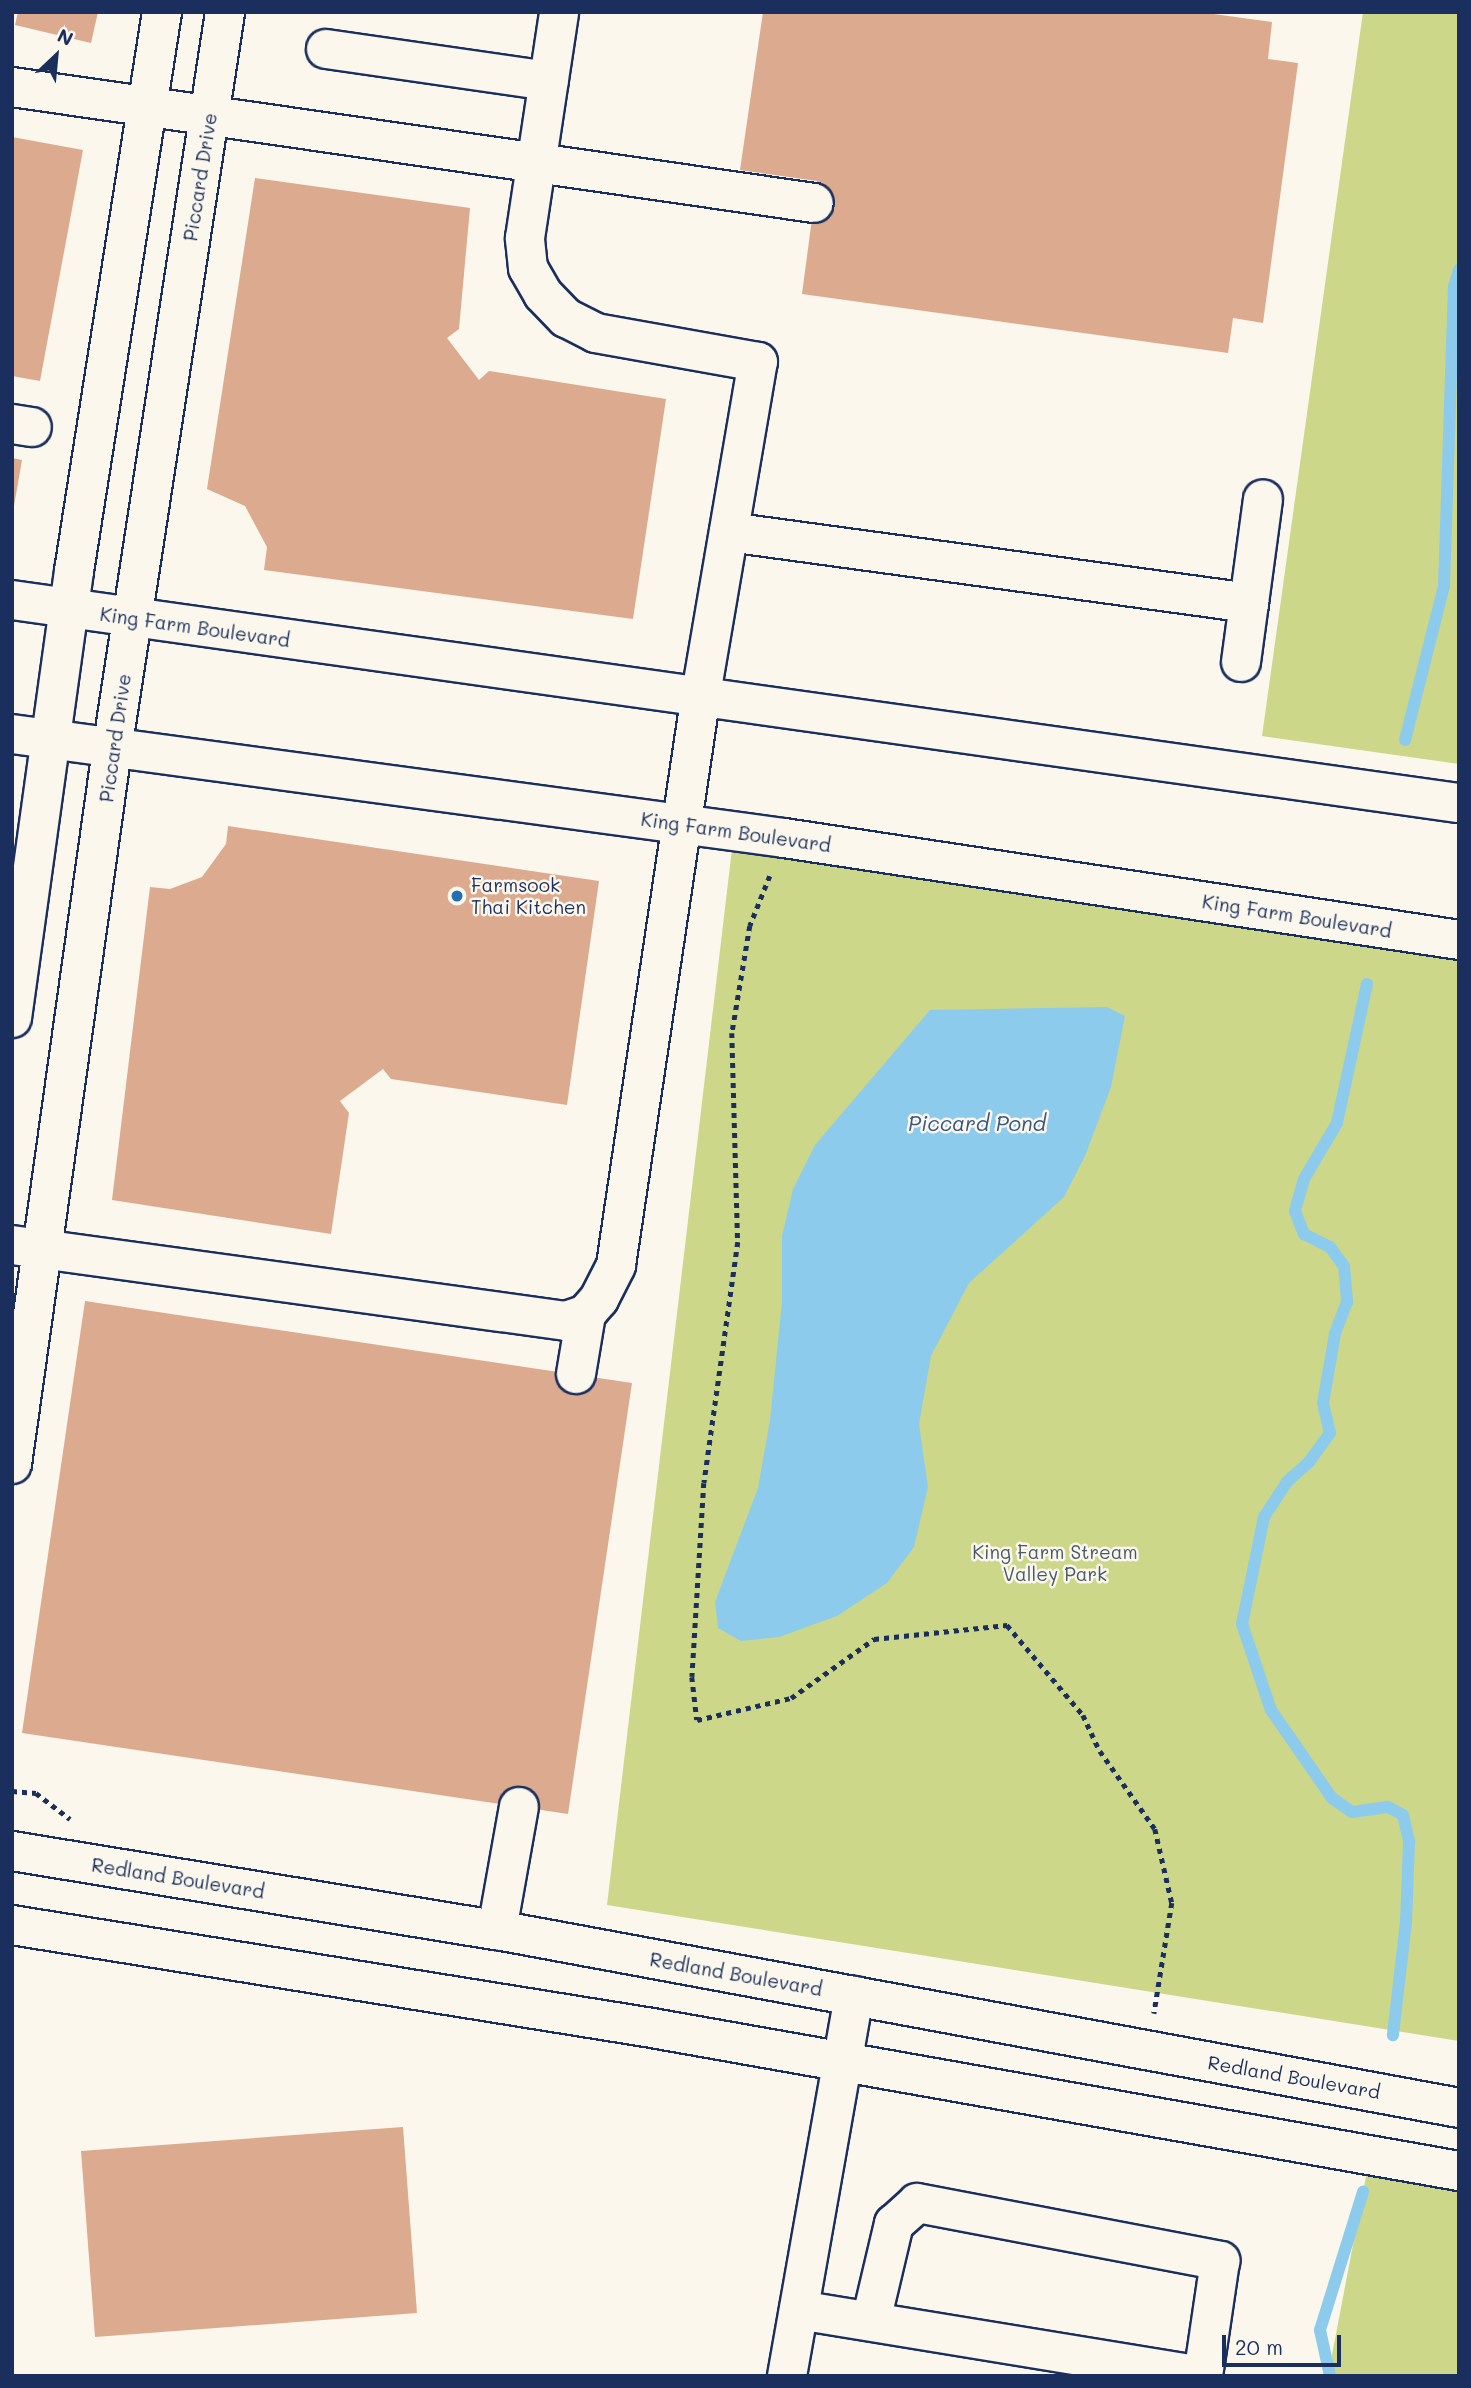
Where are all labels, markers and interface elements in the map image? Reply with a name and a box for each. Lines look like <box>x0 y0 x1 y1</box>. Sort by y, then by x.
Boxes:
north arrow <box>21 21 91 91</box>
text: N <box>53 22 77 51</box>
street label: Piccard Drive <box>179 111 221 243</box>
street label: King Farm Boulevard <box>99 602 291 652</box>
street label: Piccard Drive <box>95 672 135 804</box>
street label: King Farm Boulevard <box>640 807 832 857</box>
place label: Farmsook Thai Kitchen <box>471 874 586 918</box>
marker: Farmsook Thai Kitchen <box>449 888 465 904</box>
street label: King Farm Boulevard <box>1201 890 1393 942</box>
water label: Piccard Pond <box>908 1110 1046 1136</box>
park label: King Farm Stream Valley Park <box>972 1541 1138 1585</box>
street label: Redland Boulevard <box>90 1853 266 1903</box>
street label: Redland Boulevard <box>648 1948 824 2000</box>
street label: Redland Boulevard <box>1206 2051 1382 2103</box>
scale bar <box>1226 2322 1345 2366</box>
text: 20 m <box>1235 2333 1283 2360</box>

